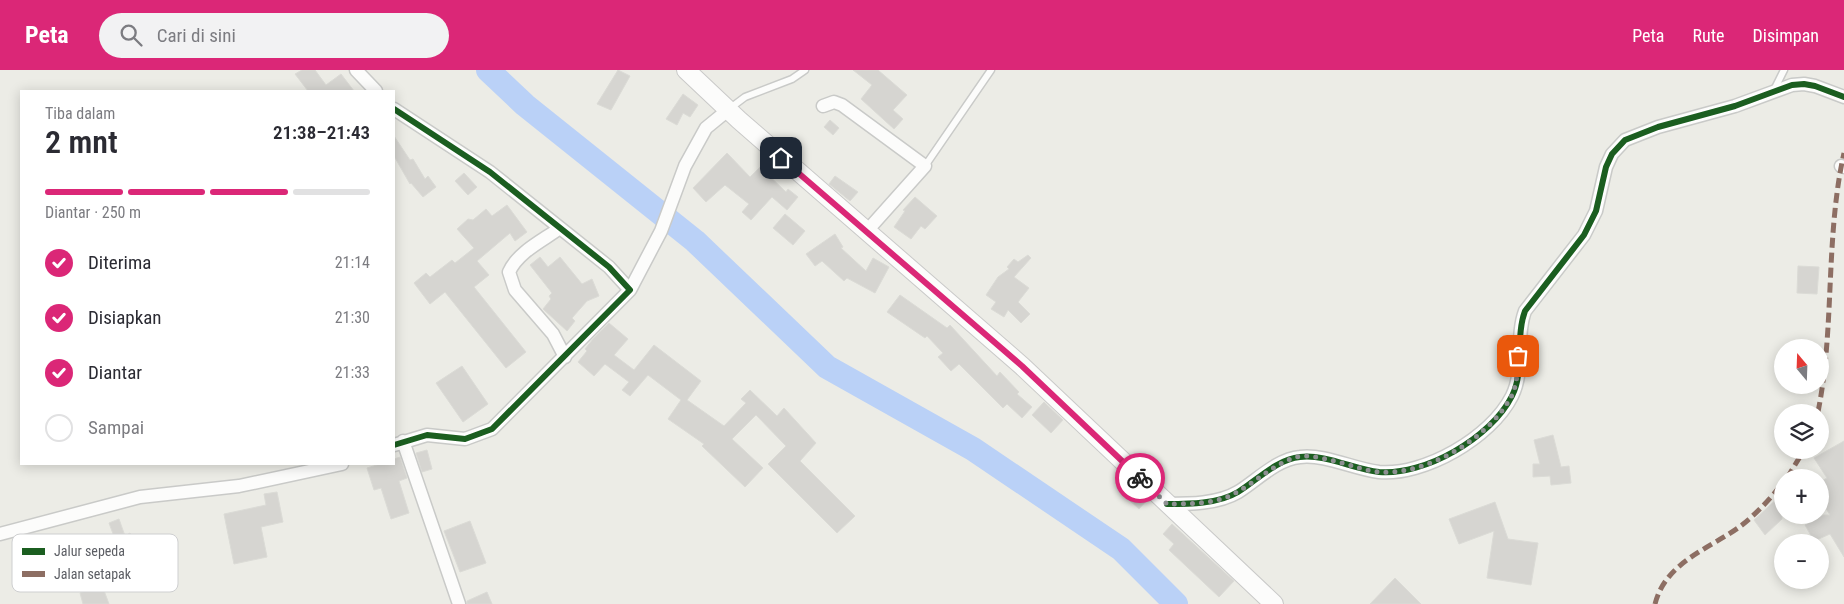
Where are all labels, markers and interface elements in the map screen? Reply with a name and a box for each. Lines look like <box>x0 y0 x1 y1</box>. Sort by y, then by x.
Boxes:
search box <box>99 13 449 58</box>
text: Peta <box>25 21 69 49</box>
icon: search <box>117 21 145 49</box>
text: Cari di sini <box>157 24 236 47</box>
text: Peta <box>1632 25 1664 46</box>
text: Rute <box>1692 25 1724 46</box>
text: Disimpan <box>1752 25 1819 46</box>
text: Tiba dalam <box>45 104 115 123</box>
text: 21:38–21:43 <box>273 121 370 144</box>
text: 2 mnt <box>45 123 118 161</box>
pin <box>760 137 802 179</box>
icon: home <box>767 144 795 172</box>
text: Diantar · 250 m <box>45 203 141 222</box>
icon: check <box>45 249 73 277</box>
text: Diterima <box>88 251 151 274</box>
text: 21:14 <box>335 253 370 272</box>
icon: check <box>45 304 73 332</box>
text: Disiapkan <box>88 306 162 329</box>
text: 21:30 <box>335 308 370 327</box>
pin <box>1497 335 1539 377</box>
north arrow <box>1774 339 1829 394</box>
map controls <box>1774 339 1829 589</box>
icon: bag <box>1504 342 1532 370</box>
icon: check <box>45 359 73 387</box>
text: Diantar <box>88 361 142 384</box>
text: 21:33 <box>335 363 370 382</box>
button: layers <box>1774 404 1829 459</box>
text: Sampai <box>88 416 144 439</box>
courier <box>1115 453 1165 503</box>
icon: bike <box>1126 464 1154 492</box>
button: + <box>1774 469 1829 524</box>
legend <box>12 534 178 592</box>
button: − <box>1774 534 1829 589</box>
text: Jalur sepeda <box>54 543 125 559</box>
text: Jalan setapak <box>54 566 132 582</box>

